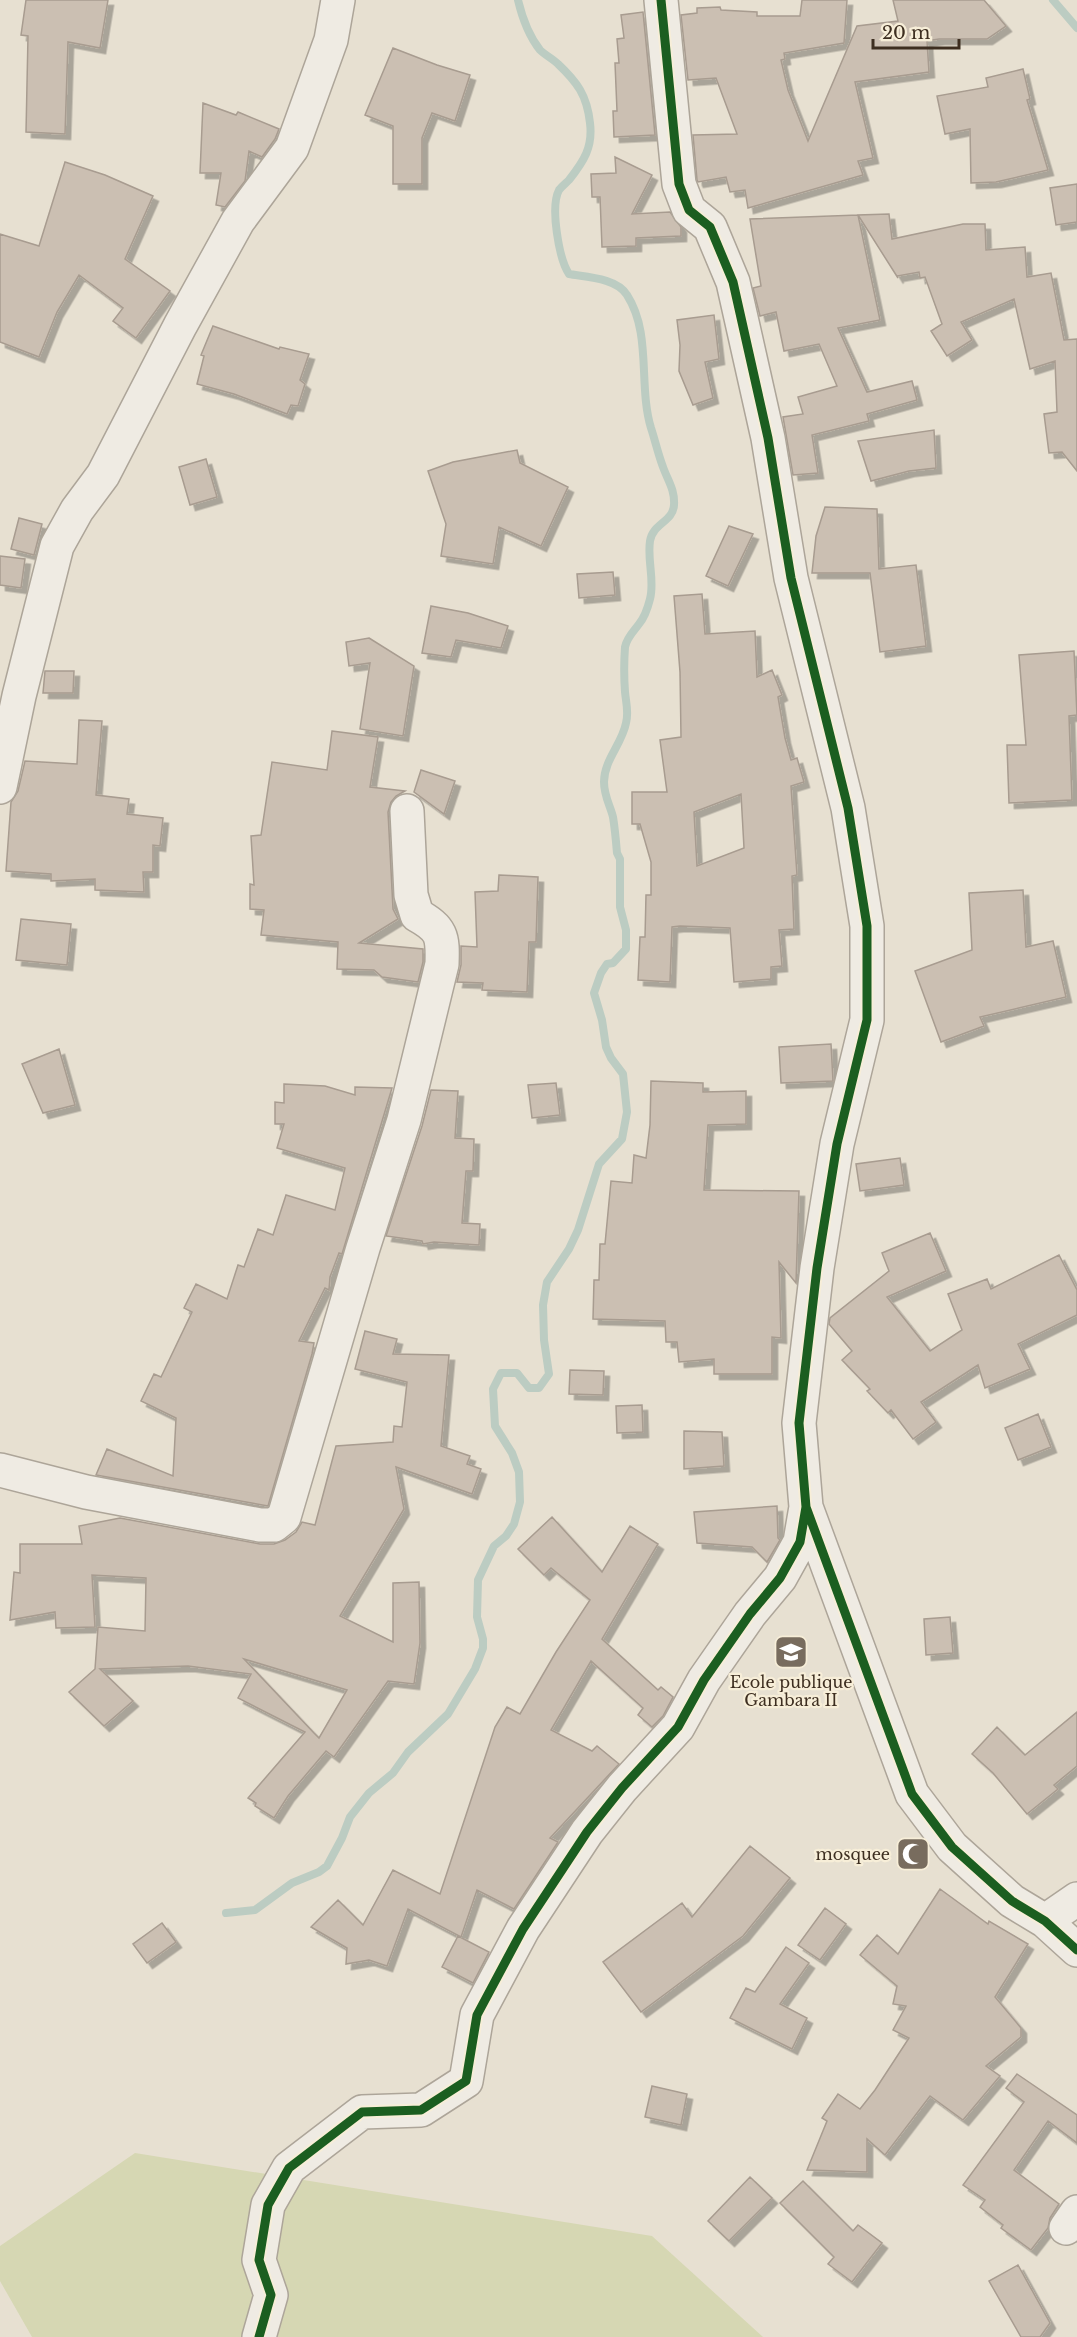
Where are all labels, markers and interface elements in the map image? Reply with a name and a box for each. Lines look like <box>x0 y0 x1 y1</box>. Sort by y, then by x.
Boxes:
scale bar <box>873 12 958 50</box>
text: 20 m <box>882 22 930 44</box>
school or university icon: Ecole publique Gambara II <box>773 1634 809 1670</box>
place label: Ecole publique Gambara II <box>730 1672 852 1710</box>
mosque icon: mosquee <box>895 1836 931 1872</box>
place label: mosquee <box>816 1844 890 1864</box>

